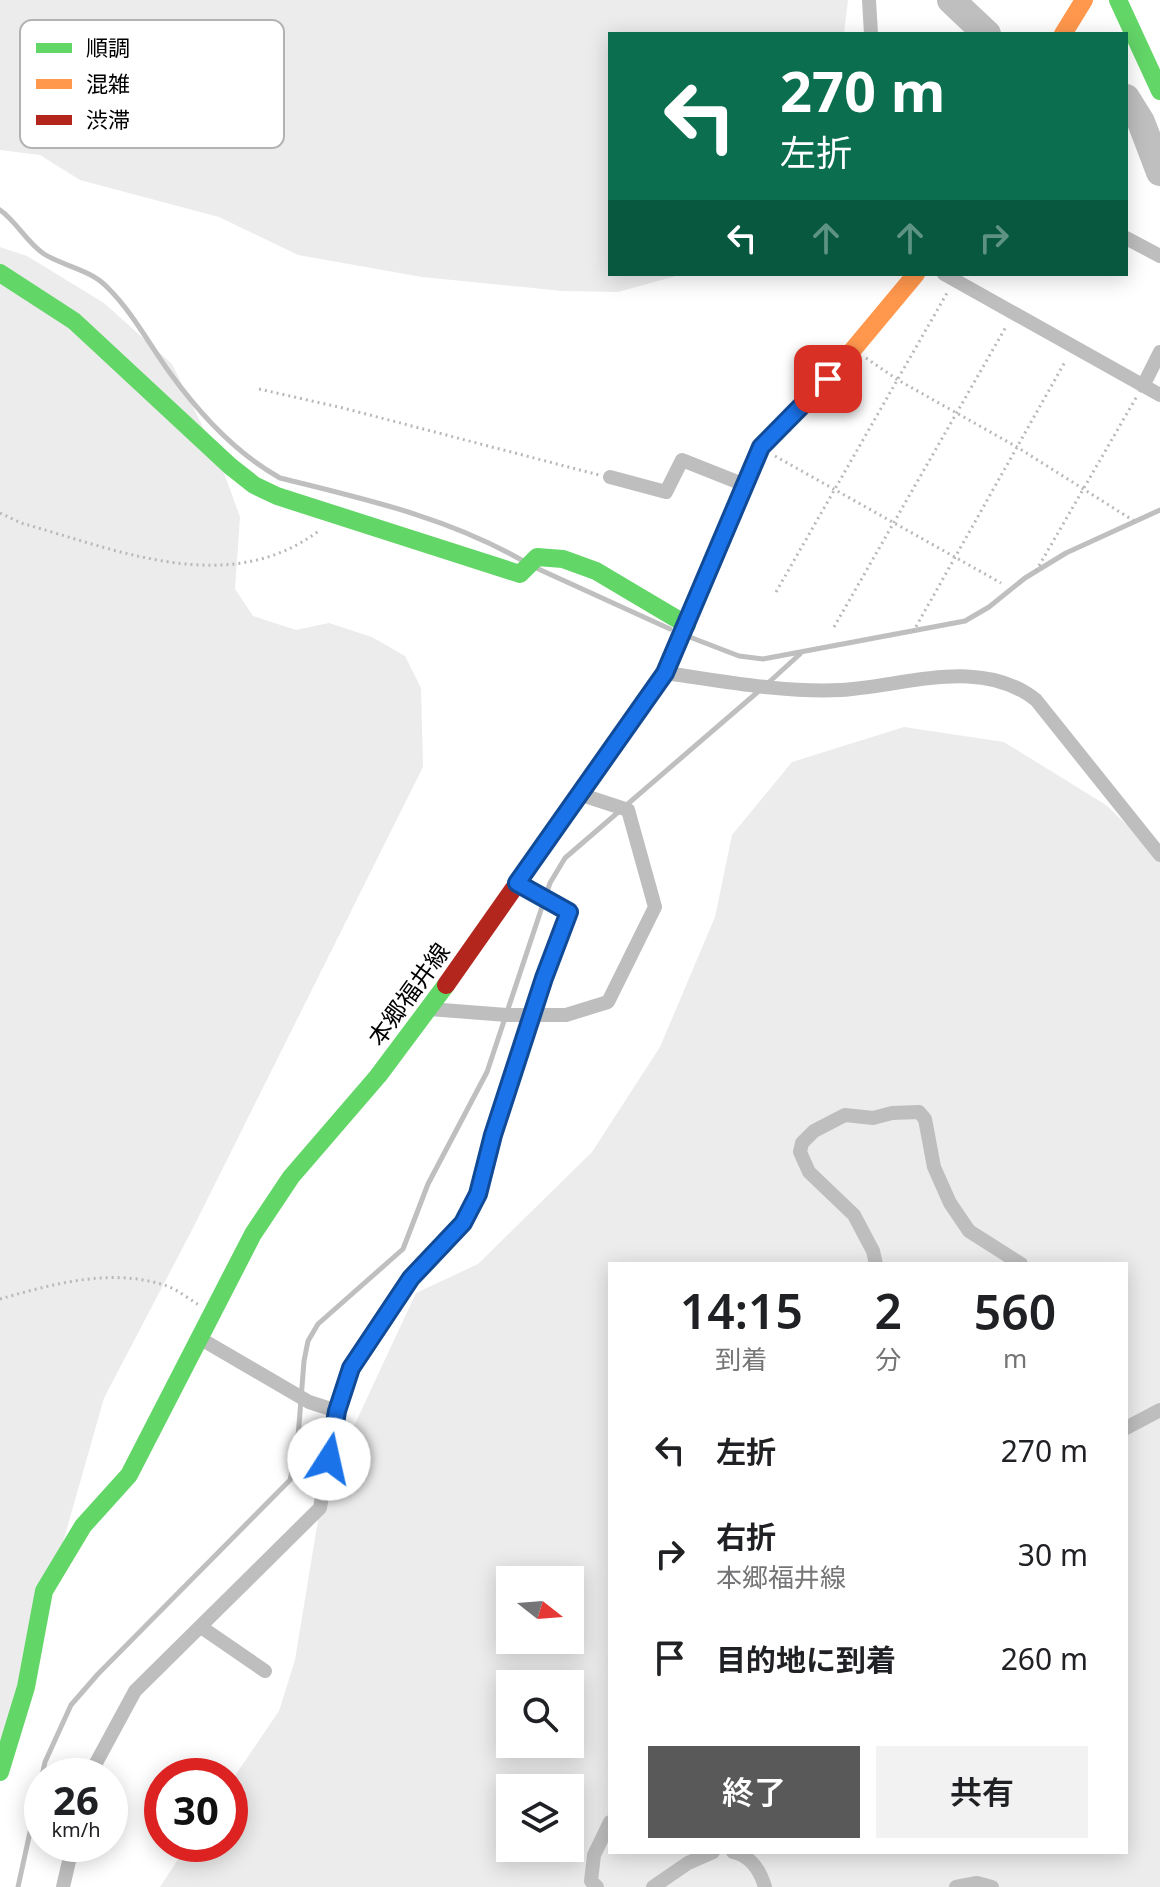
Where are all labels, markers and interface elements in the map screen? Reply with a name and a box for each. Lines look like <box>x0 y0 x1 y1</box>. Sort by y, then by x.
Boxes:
legend <box>20 20 284 148</box>
text: 順調 <box>86 32 130 62</box>
text: 270 m <box>780 52 945 128</box>
icon: left <box>648 64 752 168</box>
text: 混雑 <box>86 68 130 98</box>
text: 渋滞 <box>86 104 130 134</box>
text: 左折 <box>780 128 852 177</box>
icon: left <box>720 216 764 260</box>
icon: ahead <box>804 216 848 260</box>
icon: ahead <box>888 216 932 260</box>
icon: right <box>972 216 1016 260</box>
pin <box>794 345 862 413</box>
icon: arrive <box>806 357 850 401</box>
street label: 本郷福井線 <box>359 936 457 1052</box>
text: 14:15 <box>680 1278 803 1343</box>
text: 2 <box>875 1278 902 1343</box>
text: 560 <box>974 1279 1056 1344</box>
text: m <box>1003 1340 1027 1376</box>
text: 到着 <box>715 1341 767 1377</box>
text: 分 <box>875 1341 901 1377</box>
position arrow <box>287 1417 371 1501</box>
icon: left <box>648 1428 692 1472</box>
text: 270 m <box>1001 1430 1088 1471</box>
text: 左折 <box>716 1431 776 1472</box>
text: 右折 <box>716 1516 776 1557</box>
icon: right <box>648 1532 692 1576</box>
text: 30 m <box>1018 1534 1088 1575</box>
text: 本郷福井線 <box>716 1559 846 1595</box>
north arrow <box>496 1566 584 1654</box>
map controls <box>496 1566 584 1862</box>
icon: arrive <box>648 1636 692 1680</box>
text: 260 m <box>1001 1638 1088 1679</box>
text: 目的地に到着 <box>716 1639 896 1680</box>
button: search <box>496 1670 584 1758</box>
button: 終了 <box>648 1746 860 1838</box>
button: 共有 <box>876 1746 1088 1838</box>
speed limit sign: 30 <box>144 1758 248 1862</box>
text: 26 <box>53 1772 99 1827</box>
button: layers <box>496 1774 584 1862</box>
text: km/h <box>51 1816 101 1843</box>

